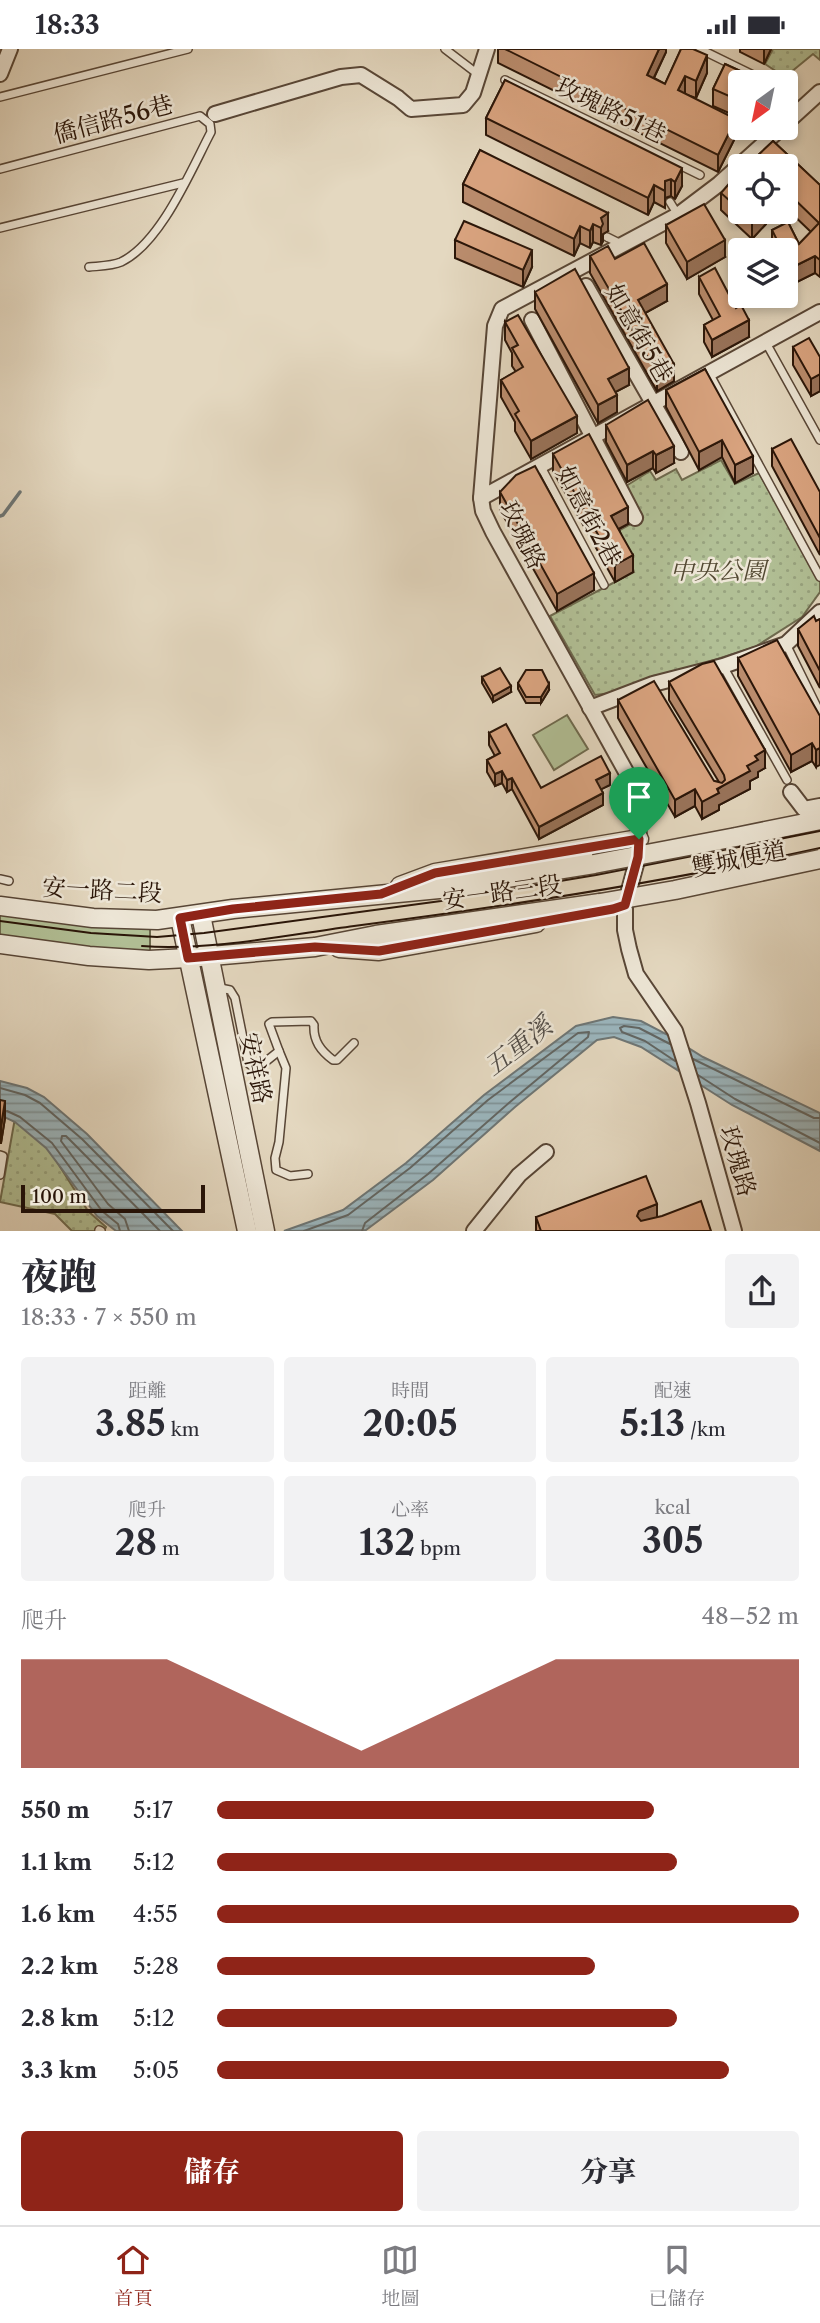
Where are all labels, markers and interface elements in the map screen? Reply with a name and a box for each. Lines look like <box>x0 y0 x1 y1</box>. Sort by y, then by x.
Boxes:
text: 18:33 <box>35 9 100 41</box>
north arrow <box>728 70 798 140</box>
map controls <box>728 70 798 308</box>
street label: 玫瑰路51巷 <box>551 71 671 149</box>
street label: 僑信路56巷 <box>50 89 176 149</box>
button: locate <box>728 154 798 224</box>
button: layers <box>728 238 798 308</box>
street label: 如意街5巷 <box>599 279 679 387</box>
street label: 如意街2巷 <box>550 461 628 571</box>
street label: 玫瑰路 <box>494 496 552 574</box>
park label: 中央公園 <box>670 556 770 585</box>
pin <box>609 767 669 839</box>
icon: arrive <box>620 778 658 816</box>
street label: 雙城便道 <box>689 836 789 882</box>
street label: 安一路三段 <box>441 869 563 915</box>
street label: 安一路二段 <box>41 872 163 908</box>
water label: 五重溪 <box>477 1008 561 1083</box>
street label: 安祥路 <box>234 1030 278 1106</box>
street label: 玫瑰路 <box>714 1122 762 1200</box>
scale bar <box>21 1182 205 1214</box>
text: 100 m <box>32 1185 87 1208</box>
text: 夜跑 <box>21 1253 97 1300</box>
button: share <box>725 1254 799 1328</box>
text: 18:33 · 7 × 550 m <box>21 1303 197 1331</box>
text: 距離 <box>128 1379 166 1402</box>
text: 時間 <box>391 1379 429 1402</box>
text: 配速 <box>654 1379 692 1402</box>
text: 3.85 <box>95 1402 166 1445</box>
text: 20:05 <box>363 1402 457 1445</box>
text: 5:13 <box>620 1402 685 1445</box>
text: km <box>166 1418 199 1441</box>
text: /km <box>685 1418 726 1441</box>
text: kcal <box>655 1496 691 1519</box>
text: 爬升 <box>128 1498 166 1521</box>
text: 心率 <box>391 1498 429 1521</box>
text: 305 <box>642 1519 703 1562</box>
text: 28 <box>115 1521 157 1564</box>
text: 132 <box>359 1521 415 1564</box>
text: m <box>157 1537 180 1560</box>
text: bpm <box>415 1537 461 1560</box>
text: 48–52 m <box>702 1602 799 1630</box>
text: 爬升 <box>21 1606 67 1634</box>
text: 550 m <box>21 1796 90 1824</box>
text: 5:17 <box>133 1796 173 1824</box>
text: 1.1 km <box>21 1848 92 1876</box>
text: 5:12 <box>133 1848 175 1876</box>
text: 1.6 km <box>21 1900 95 1928</box>
text: 4:55 <box>133 1900 178 1928</box>
text: 2.2 km <box>21 1952 98 1980</box>
text: 5:28 <box>133 1952 179 1980</box>
text: 2.8 km <box>21 2004 99 2032</box>
text: 5:12 <box>133 2004 175 2032</box>
text: 3.3 km <box>21 2056 97 2084</box>
text: 5:05 <box>133 2056 179 2084</box>
button: 儲存 <box>21 2131 403 2211</box>
button: 分享 <box>417 2131 799 2211</box>
tab: 首頁 <box>114 2241 153 2310</box>
tab: 地圖 <box>381 2241 420 2310</box>
tab: 已儲存 <box>648 2241 706 2310</box>

